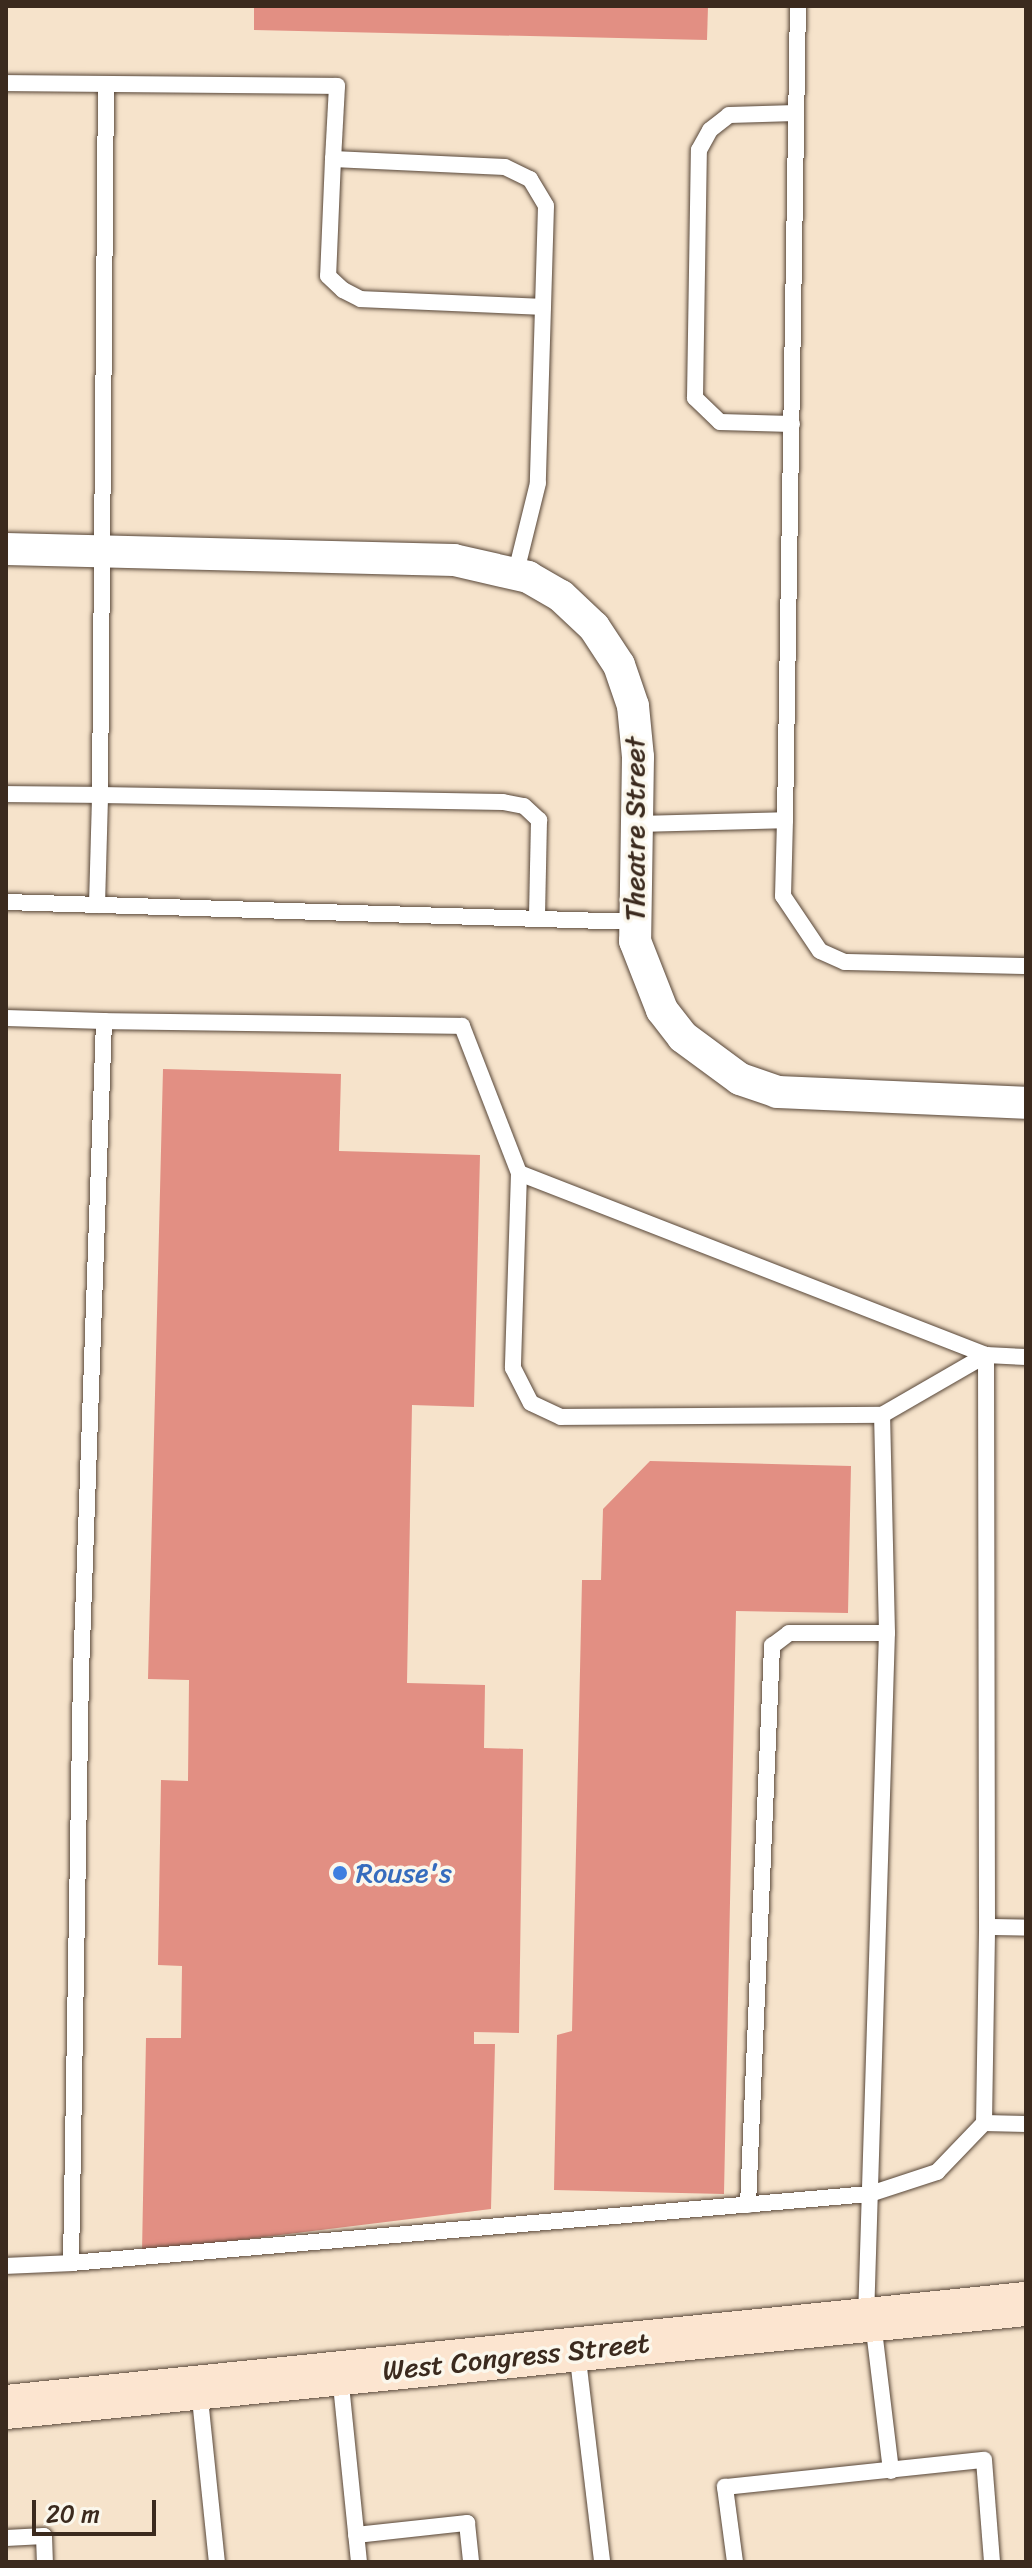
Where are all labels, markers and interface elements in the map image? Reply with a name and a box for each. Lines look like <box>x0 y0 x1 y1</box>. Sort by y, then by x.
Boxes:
street label: Theatre Street <box>618 737 652 921</box>
place label: Rouse's <box>356 1856 452 1890</box>
marker: Rouse's <box>331 1864 349 1882</box>
street label: West Congress Street <box>380 2326 652 2388</box>
scale bar <box>36 2484 160 2534</box>
text: 20 m <box>46 2493 100 2535</box>

